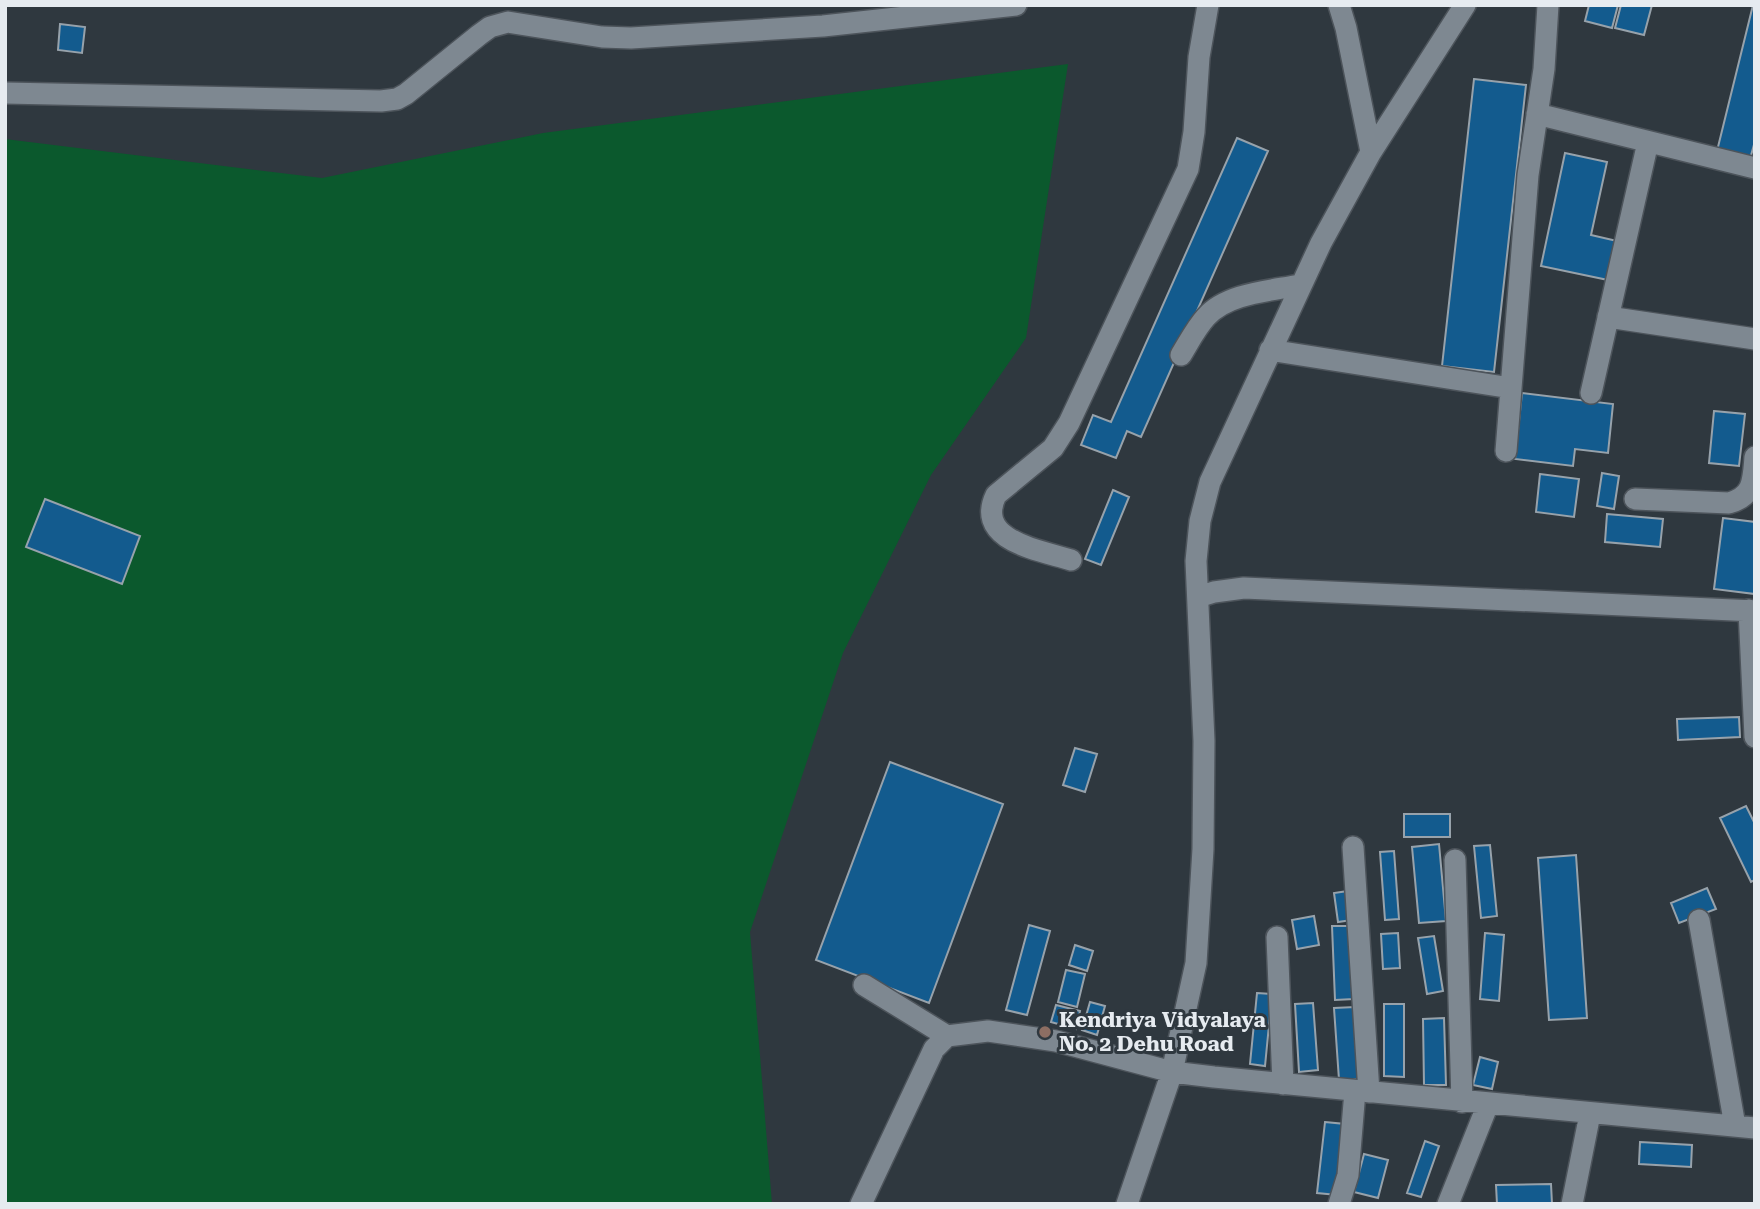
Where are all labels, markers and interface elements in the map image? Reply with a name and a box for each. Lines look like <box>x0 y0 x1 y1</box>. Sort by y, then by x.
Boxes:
place label: Kendriya Vidyalaya No. 2 Dehu Road <box>1059 1008 1267 1056</box>
marker: Kendriya Vidyalaya No. 2 Dehu Road <box>1037 1024 1053 1040</box>

